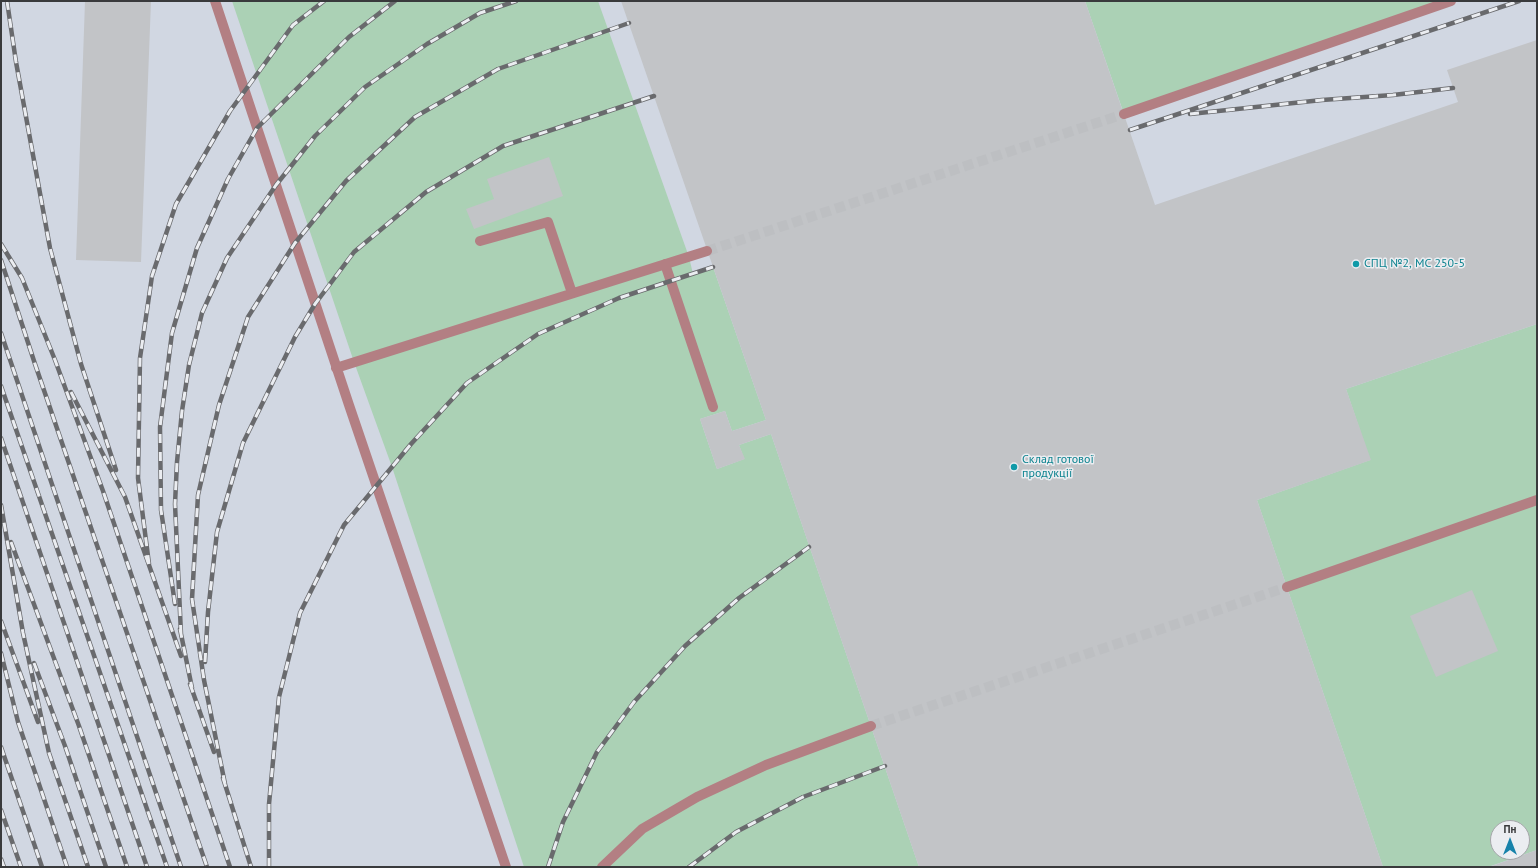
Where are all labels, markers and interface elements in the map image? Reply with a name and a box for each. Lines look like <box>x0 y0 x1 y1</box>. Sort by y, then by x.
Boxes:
place label: СПЦ №2, МС 250-5 <box>1364 257 1465 271</box>
marker: СПЦ №2, МС 250-5 <box>1351 259 1361 269</box>
place label: Склад готової продукції <box>1022 453 1094 481</box>
marker: Склад готової продукції <box>1009 462 1019 472</box>
north arrow <box>1490 820 1530 860</box>
text: Пн <box>1504 822 1516 836</box>

